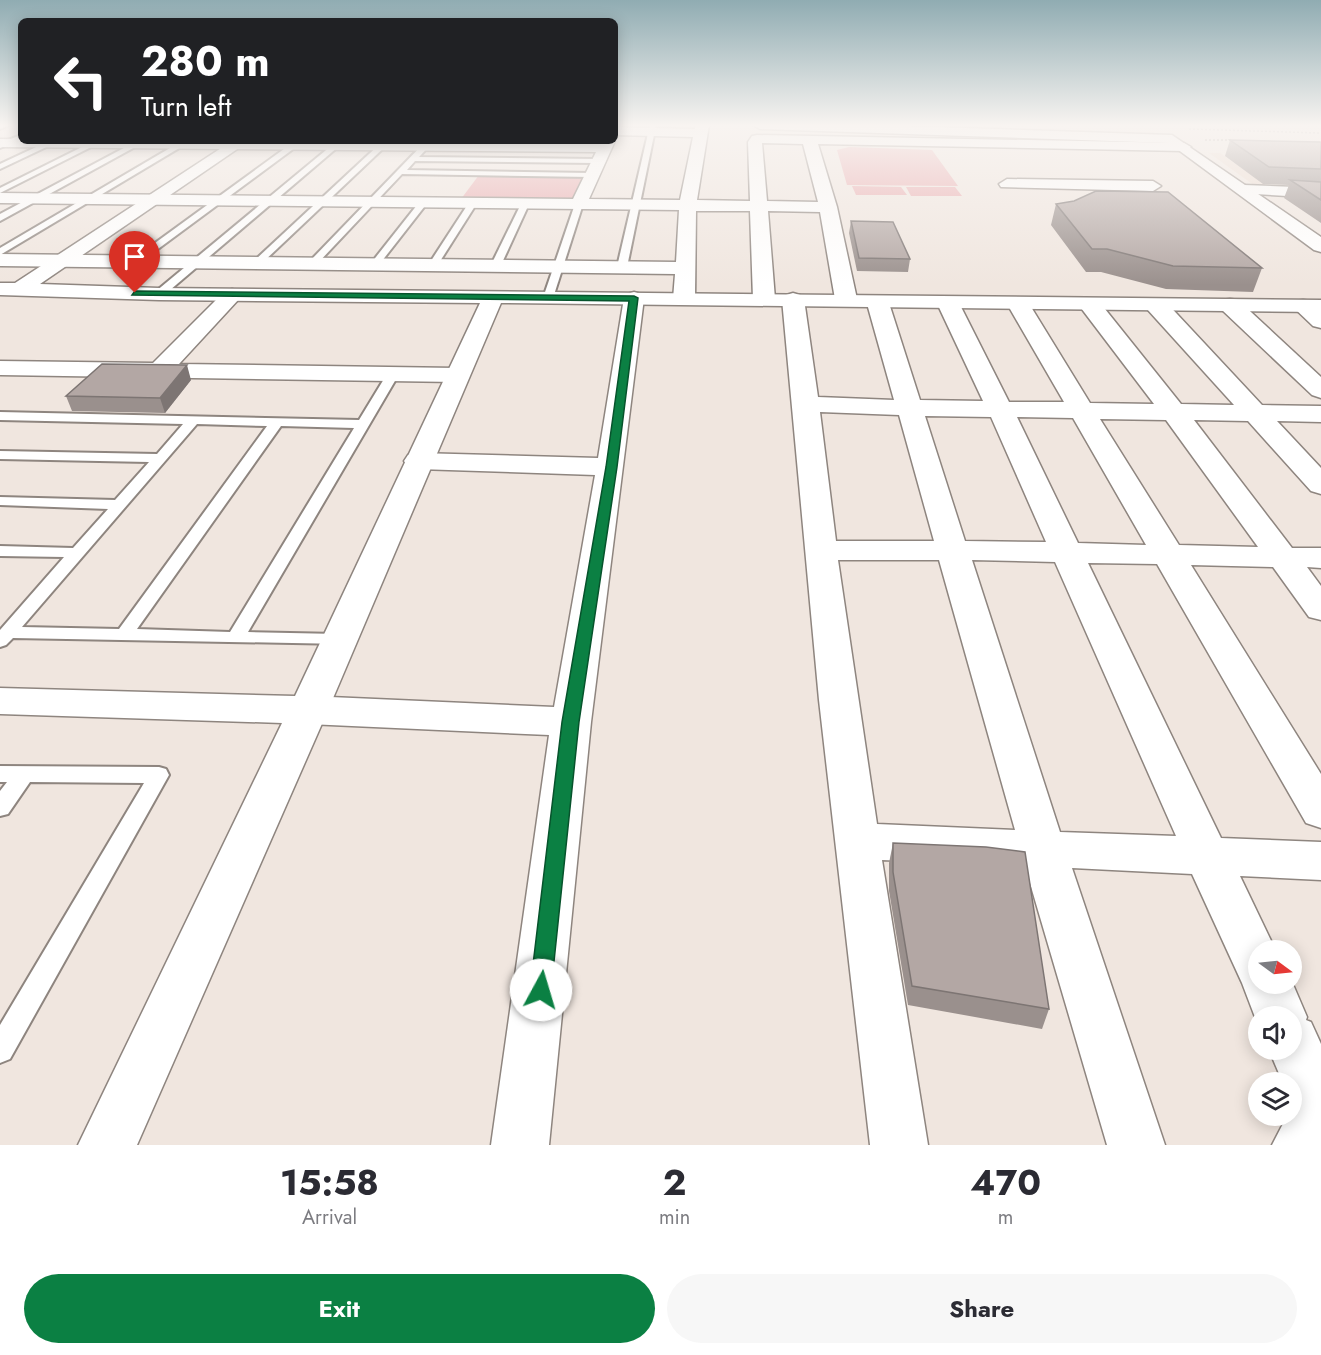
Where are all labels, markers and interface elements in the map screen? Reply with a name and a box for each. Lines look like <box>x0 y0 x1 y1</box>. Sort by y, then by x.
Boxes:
text: 280 m <box>141 31 270 92</box>
icon: left <box>42 42 120 120</box>
text: Turn left <box>141 87 231 126</box>
pin <box>109 231 160 293</box>
icon: arrive <box>118 240 151 273</box>
north arrow <box>1248 940 1302 994</box>
map controls <box>1248 940 1302 1126</box>
position arrow <box>509 958 573 1022</box>
button: sound <box>1248 1006 1302 1060</box>
button: layers <box>1248 1072 1302 1126</box>
text: 15:58 <box>280 1156 379 1208</box>
text: 2 <box>663 1156 686 1208</box>
text: 470 <box>970 1156 1041 1208</box>
text: Arrival <box>302 1203 357 1232</box>
text: min <box>659 1203 690 1232</box>
text: m <box>998 1203 1013 1232</box>
button: Exit <box>24 1274 655 1343</box>
button: Share <box>667 1274 1297 1343</box>

